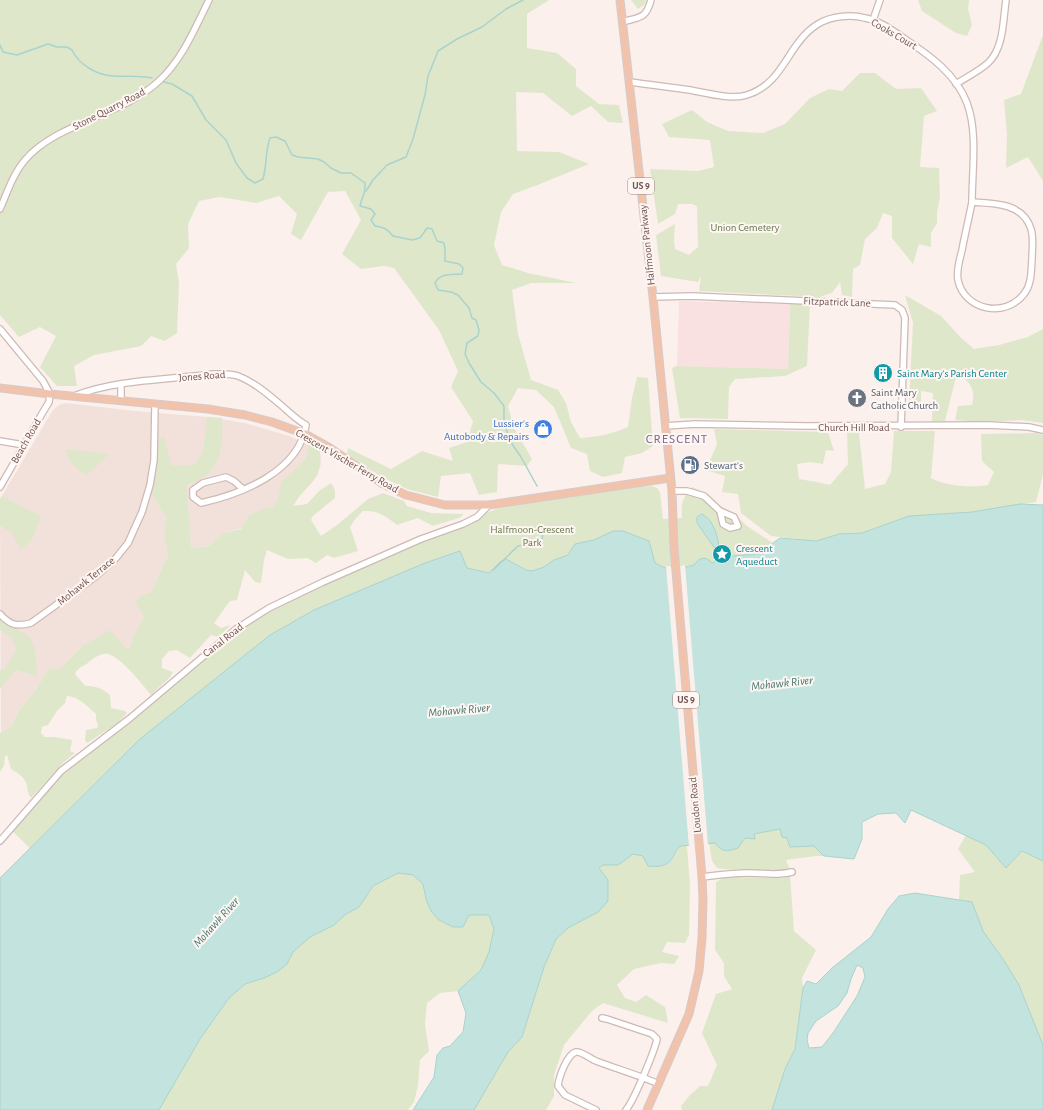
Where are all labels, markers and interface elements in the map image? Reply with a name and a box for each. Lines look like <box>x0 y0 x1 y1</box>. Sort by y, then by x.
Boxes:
street label: Cooks Court <box>869 17 919 52</box>
street label: Stone Quarry Road <box>71 86 147 132</box>
road number: US 9 <box>628 178 654 194</box>
street label: Halfmoon Parkway <box>637 204 657 286</box>
park label: Union Cemetery <box>710 222 780 233</box>
street label: Fitzpatrick Lane <box>803 295 871 309</box>
building icon: Saint Mary's Parish Center <box>872 362 894 384</box>
place label: Saint Mary's Parish Center <box>897 368 1007 379</box>
street label: Jones Road <box>178 369 226 383</box>
church icon: Saint Mary Catholic Church <box>846 387 868 409</box>
place label: Saint Mary Catholic Church <box>871 387 938 411</box>
street label: Beach Road <box>9 417 43 465</box>
place label: Lussier's Autobody & Repairs <box>444 418 529 442</box>
shop icon: Lussier's Autobody & Repairs <box>532 418 554 440</box>
street label: Church Hill Road <box>818 422 890 433</box>
street label: Crescent Vischer Ferry Road <box>294 427 401 495</box>
district label: CRESCENT <box>646 433 708 446</box>
fuel station icon: Stewart's <box>679 454 701 476</box>
place label: Stewart's <box>704 460 743 471</box>
park label: Halfmoon-Crescent Park <box>490 524 574 548</box>
place icon: Crescent Aqueduct <box>711 543 733 565</box>
place label: Crescent Aqueduct <box>736 543 778 567</box>
street label: Mohawk Terrace <box>55 555 117 607</box>
street label: Canal Road <box>201 621 245 659</box>
water label: Mohawk River <box>751 674 815 692</box>
road number: US 9 <box>673 692 699 708</box>
water label: Mohawk River <box>428 701 491 719</box>
street label: Loudon Road <box>687 776 703 833</box>
water label: Mohawk River <box>191 894 242 949</box>

